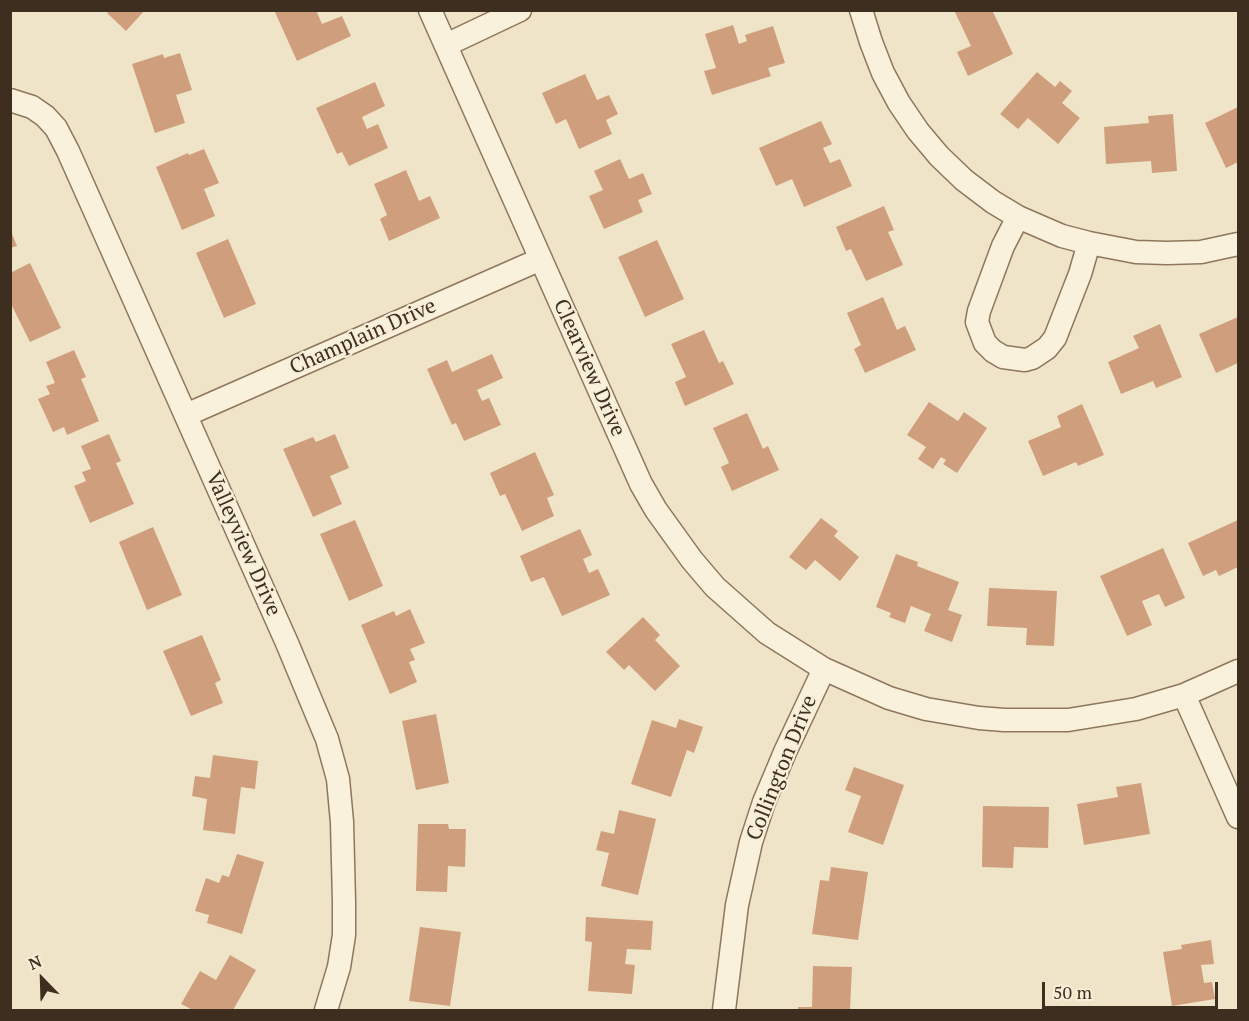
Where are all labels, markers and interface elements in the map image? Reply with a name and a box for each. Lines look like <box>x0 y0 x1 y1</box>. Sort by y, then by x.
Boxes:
street label: Champlain Drive <box>286 293 440 381</box>
street label: Clearview Drive <box>548 296 630 440</box>
street label: Valleyview Drive <box>200 468 286 620</box>
street label: Collington Drive <box>741 692 823 844</box>
north arrow <box>12 949 72 1009</box>
text: N <box>25 950 45 975</box>
scale bar <box>1045 970 1220 1008</box>
text: 50 m <box>1053 980 1092 1004</box>

